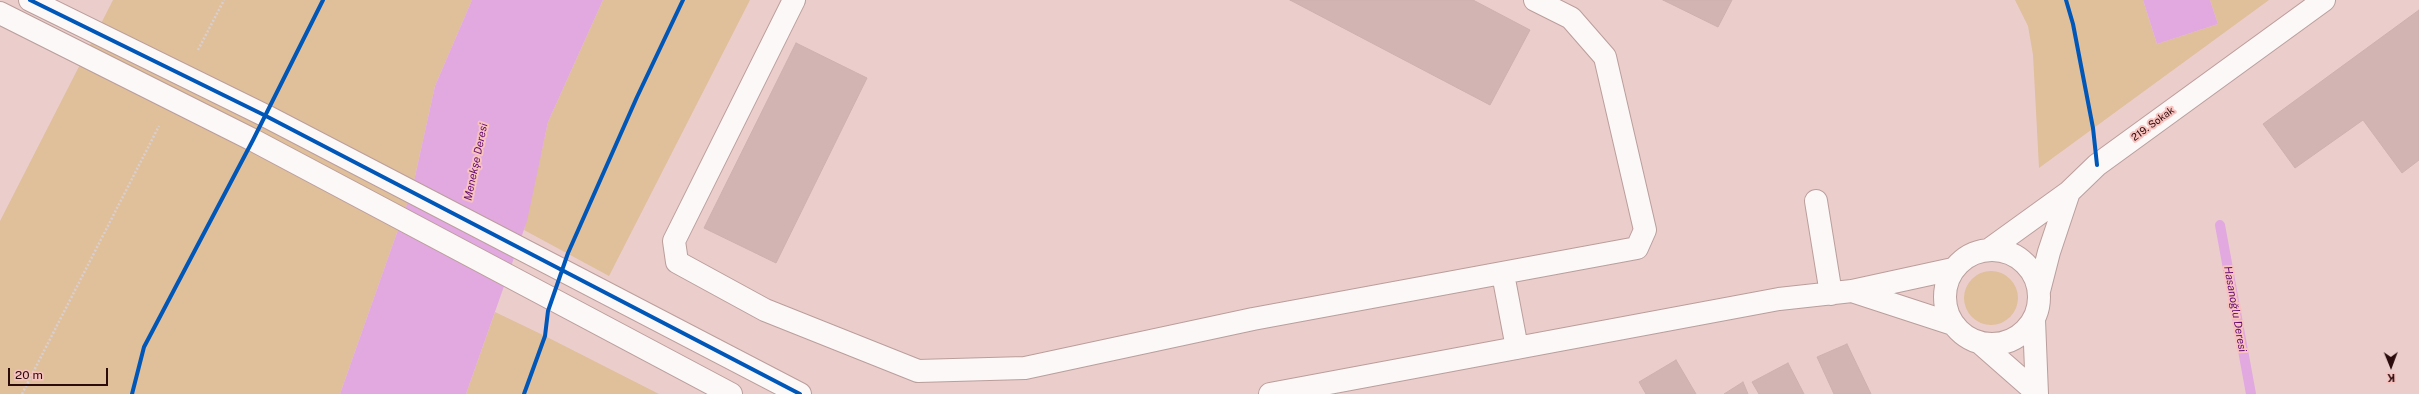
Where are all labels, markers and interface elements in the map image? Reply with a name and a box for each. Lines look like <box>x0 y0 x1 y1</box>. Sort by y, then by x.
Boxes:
street label: 219. Sokak <box>2129 104 2177 144</box>
water label: Menekşe Deresi <box>461 122 491 202</box>
water label: Hasanoğlu Deresi <box>2221 265 2249 353</box>
north arrow <box>2371 346 2411 386</box>
scale bar <box>10 360 110 386</box>
text: 20 m <box>15 368 43 382</box>
text: K <box>2387 372 2395 384</box>

